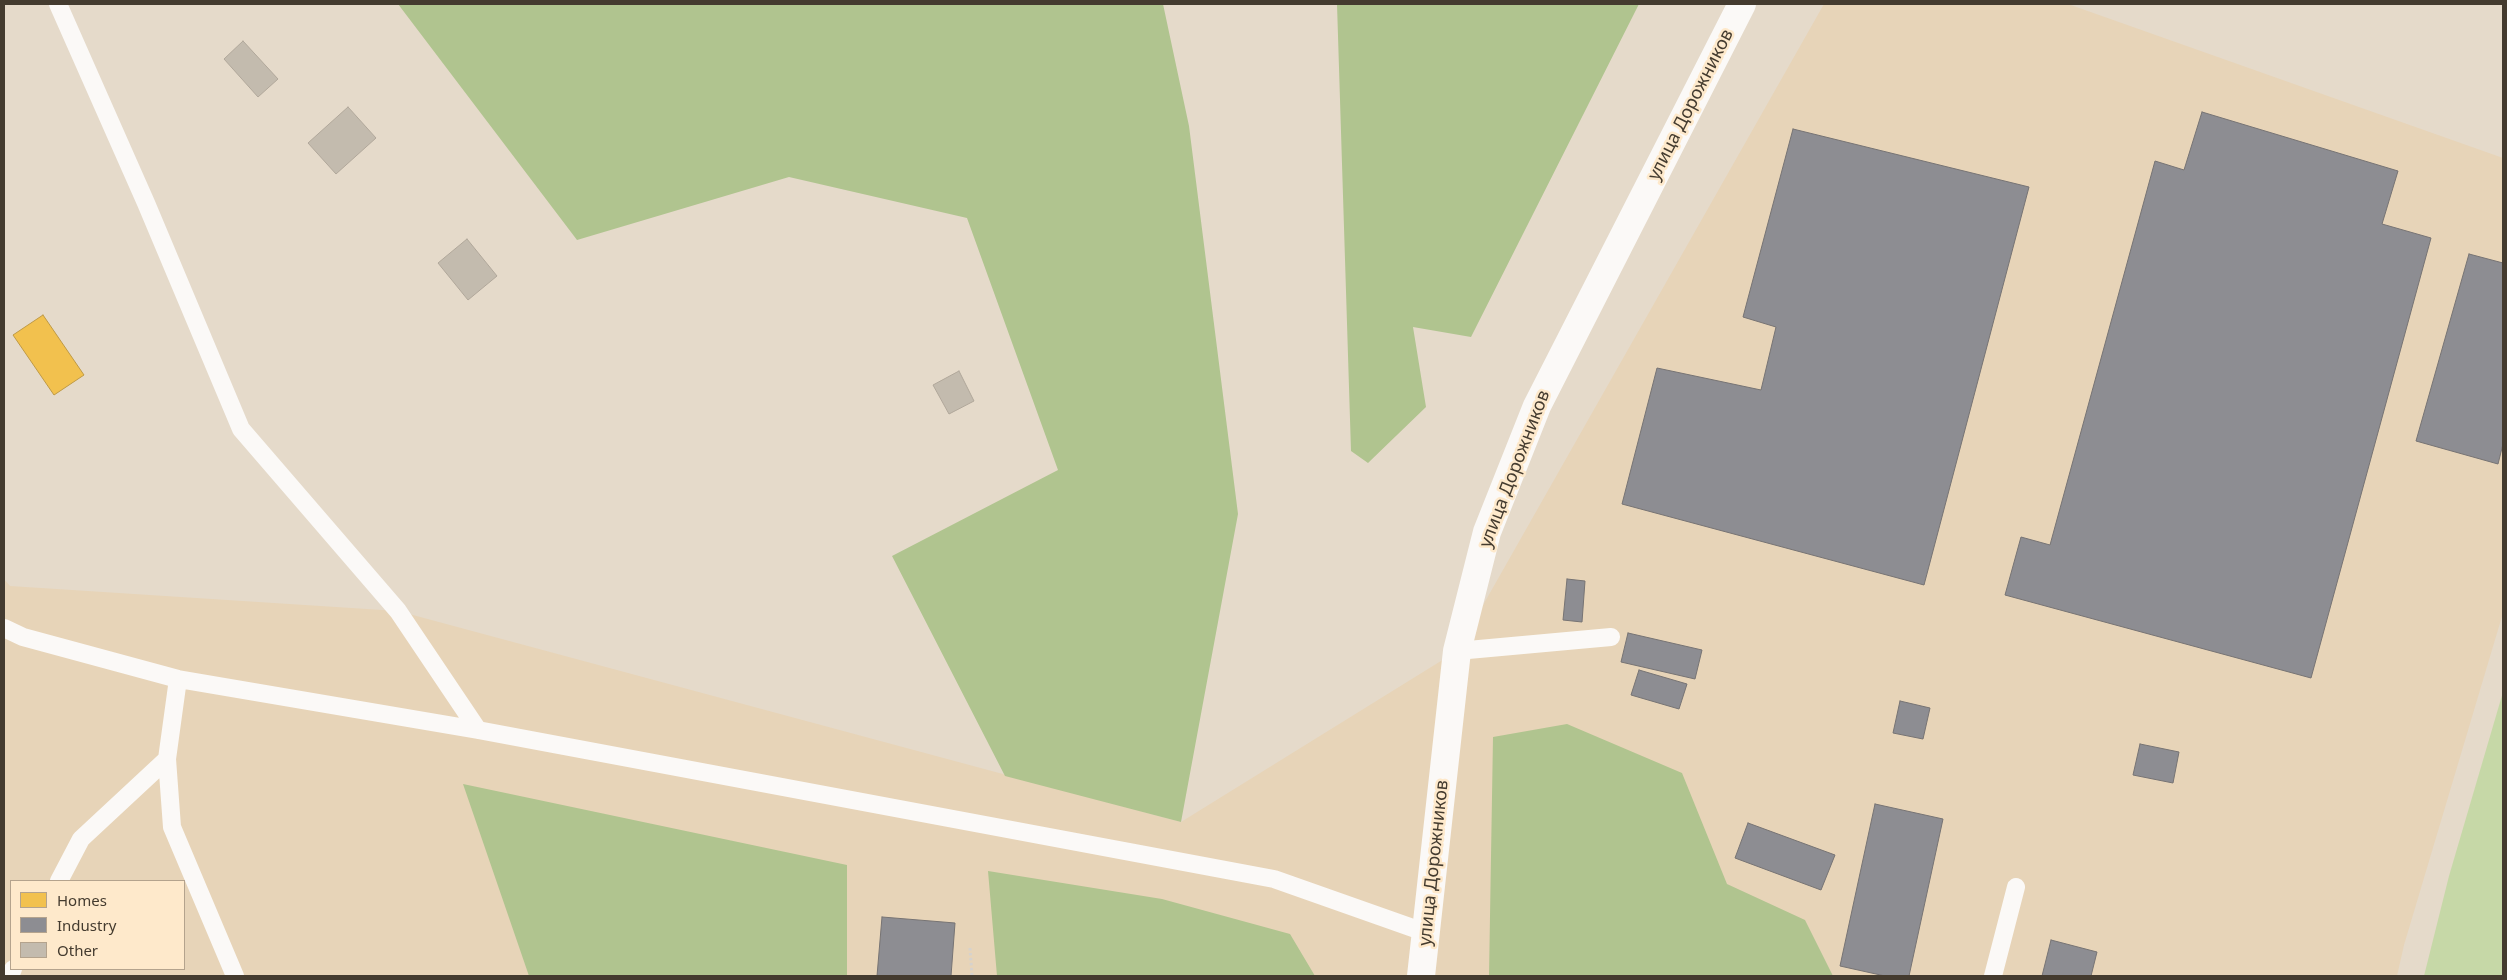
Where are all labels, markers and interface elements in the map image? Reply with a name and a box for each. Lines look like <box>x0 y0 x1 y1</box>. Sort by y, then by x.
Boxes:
street label: улица Дорожников <box>1644 26 1738 184</box>
street label: улица Дорожников <box>1475 387 1555 551</box>
street label: улица Дорожников <box>1415 779 1453 947</box>
legend <box>10 880 185 970</box>
text: Homes <box>57 890 107 910</box>
text: Industry <box>57 915 116 935</box>
text: Other <box>57 940 98 960</box>

